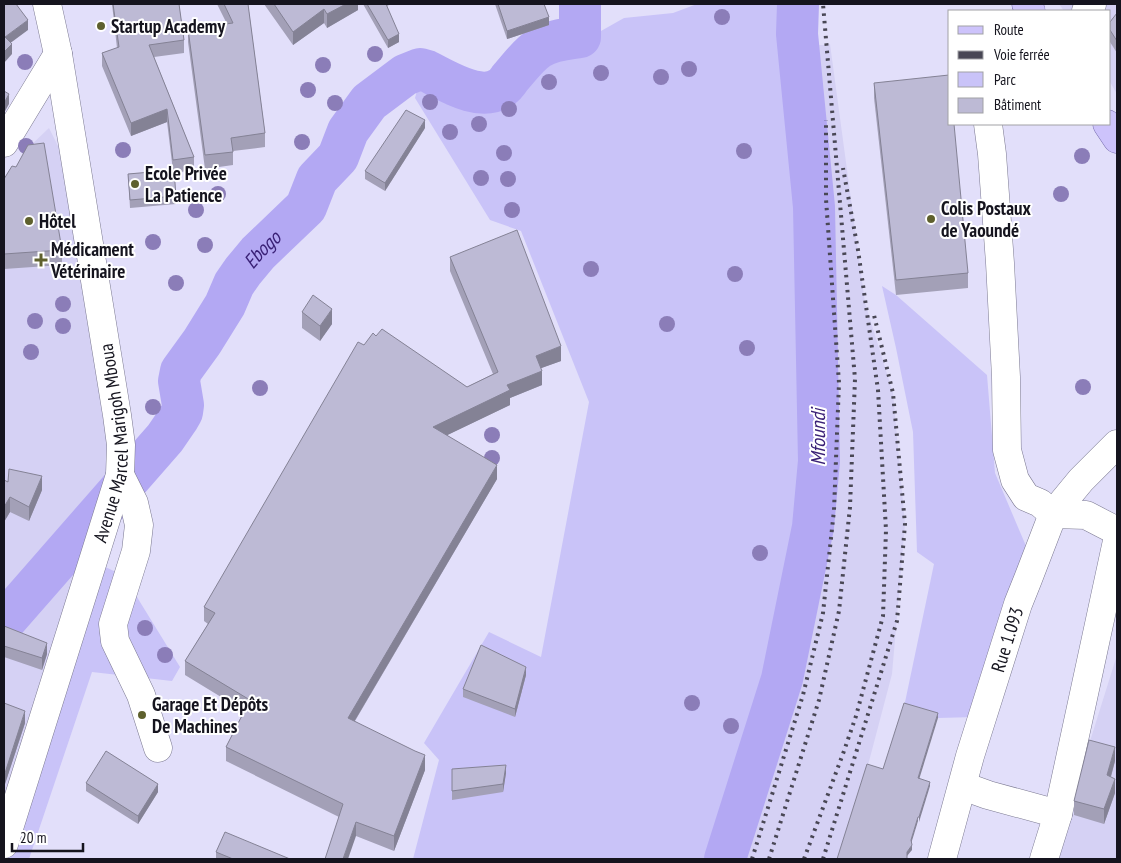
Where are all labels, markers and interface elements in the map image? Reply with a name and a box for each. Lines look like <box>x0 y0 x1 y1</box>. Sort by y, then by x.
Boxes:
legend <box>948 10 1111 125</box>
place label: Startup Academy <box>111 14 225 38</box>
marker: Startup Academy <box>95 20 107 32</box>
text: Route <box>994 20 1024 39</box>
text: Voie ferrée <box>993 45 1050 64</box>
text: Parc <box>994 70 1016 89</box>
text: Bâtiment <box>994 95 1041 114</box>
place label: Ecole Privée La Patience <box>145 161 227 207</box>
marker: Ecole Privée La Patience <box>129 178 141 190</box>
place label: Colis Postaux de Yaoundé <box>941 196 1031 242</box>
place label: Hôtel <box>39 209 76 233</box>
marker: Colis Postaux de Yaoundé <box>925 213 937 225</box>
marker: Hôtel <box>23 215 35 227</box>
water label: Ebogo <box>238 224 287 274</box>
place label: Médicament Vétérinaire <box>50 237 134 283</box>
marker: Médicament Vétérinaire <box>35 254 47 266</box>
street label: Avenue Marcel Marigoh Mboua <box>88 342 133 545</box>
water label: Mfoundi <box>805 406 831 465</box>
street label: Rue 1.093 <box>985 604 1028 675</box>
place label: Garage Et Dépôts De Machines <box>152 692 269 738</box>
marker: Garage Et Dépôts De Machines <box>136 709 148 721</box>
scale bar <box>12 820 84 852</box>
text: 20 m <box>20 828 46 847</box>

